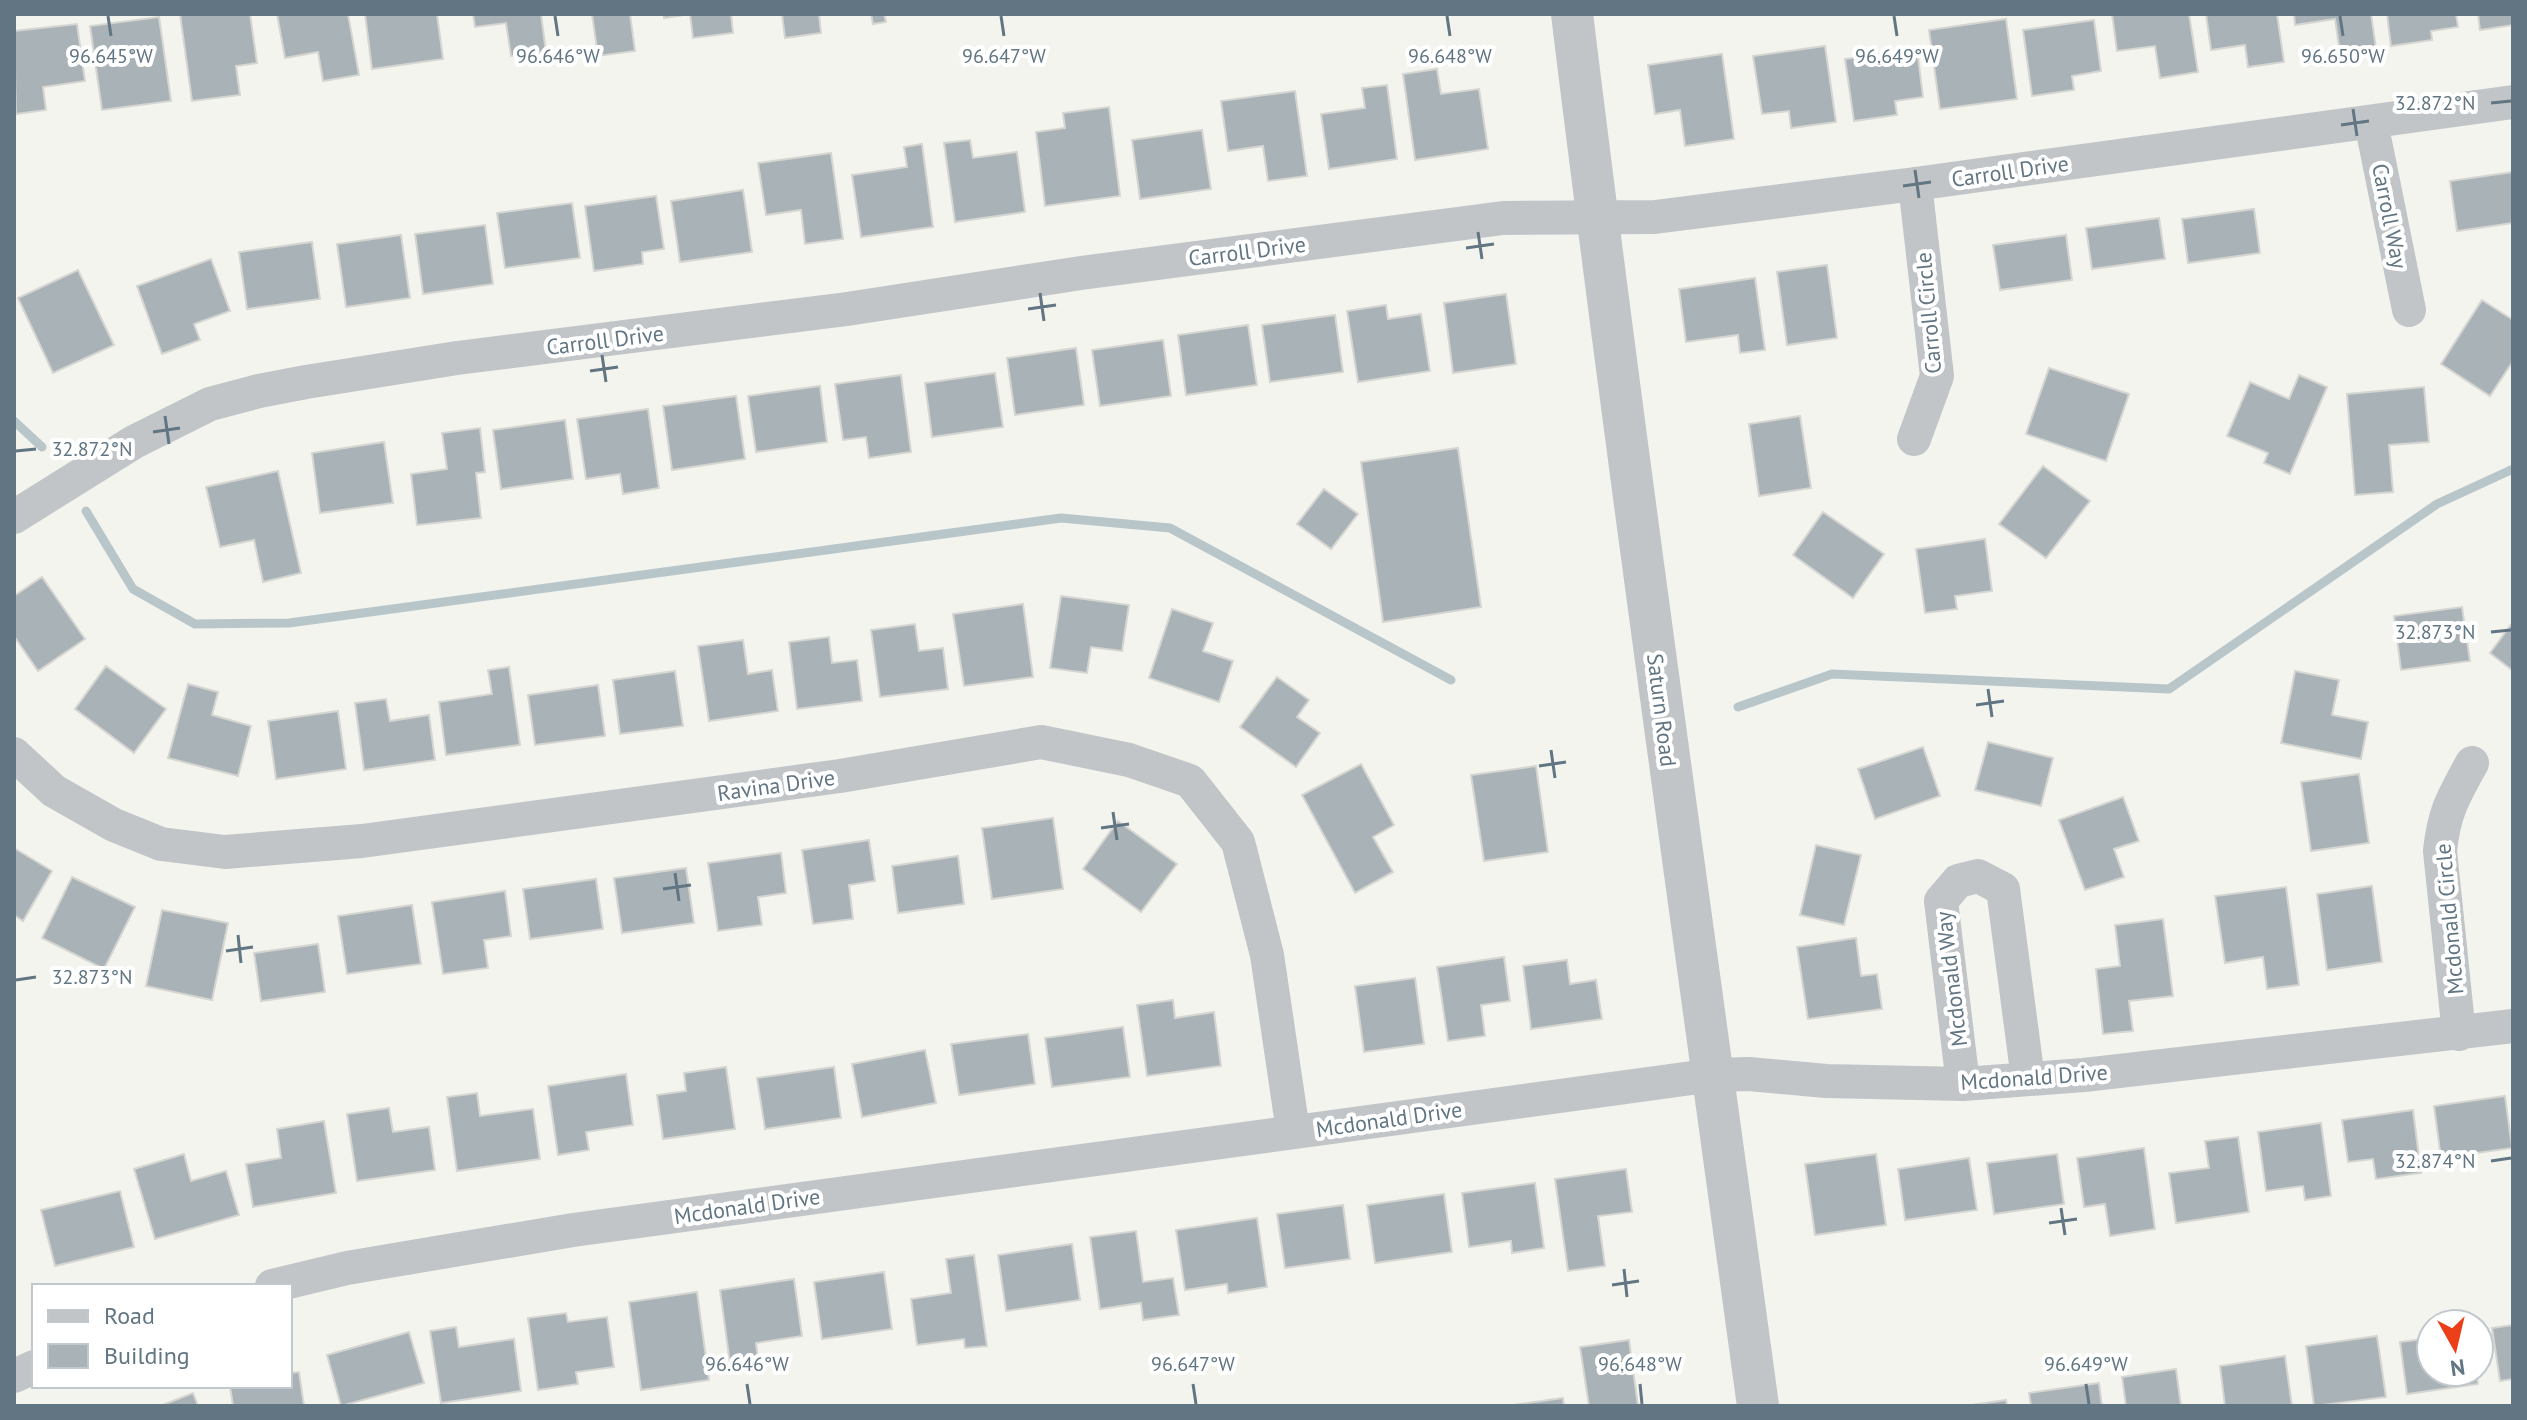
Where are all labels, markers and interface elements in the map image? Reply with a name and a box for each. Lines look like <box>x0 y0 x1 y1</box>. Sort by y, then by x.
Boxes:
text: 96.645°W <box>69 43 153 69</box>
text: 96.646°W <box>516 43 600 69</box>
text: 96.647°W <box>962 43 1046 69</box>
text: 96.648°W <box>1408 43 1492 69</box>
text: 96.649°W <box>1855 43 1939 69</box>
text: 96.650°W <box>2301 43 2385 69</box>
text: 32.872°N <box>2395 90 2475 116</box>
street label: Carroll Drive <box>1950 149 2070 193</box>
street label: Carroll Way <box>2366 161 2414 272</box>
street label: Carroll Drive <box>1187 230 1307 272</box>
street label: Carroll Circle <box>1909 251 1947 375</box>
street label: Carroll Drive <box>545 319 665 361</box>
text: 32.872°N <box>52 436 132 462</box>
text: 32.873°N <box>2395 619 2475 645</box>
street label: Saturn Road <box>1641 652 1683 768</box>
street label: Ravina Drive <box>715 763 837 807</box>
street label: Mcdonald Circle <box>2428 842 2470 996</box>
street label: Mcdonald Way <box>1929 909 1973 1048</box>
text: 32.873°N <box>52 964 132 990</box>
street label: Mcdonald Drive <box>1960 1058 2108 1096</box>
street label: Mcdonald Drive <box>1314 1095 1464 1143</box>
text: 32.874°N <box>2395 1148 2475 1174</box>
street label: Mcdonald Drive <box>672 1182 822 1230</box>
legend <box>32 1284 292 1388</box>
text: Road <box>104 1300 155 1331</box>
north arrow <box>2415 1308 2495 1388</box>
text: Building <box>104 1340 190 1371</box>
text: 96.646°W <box>705 1351 789 1377</box>
text: 96.647°W <box>1151 1351 1235 1377</box>
text: 96.648°W <box>1598 1351 1682 1377</box>
text: 96.649°W <box>2044 1351 2128 1377</box>
text: N <box>2449 1353 2467 1383</box>

